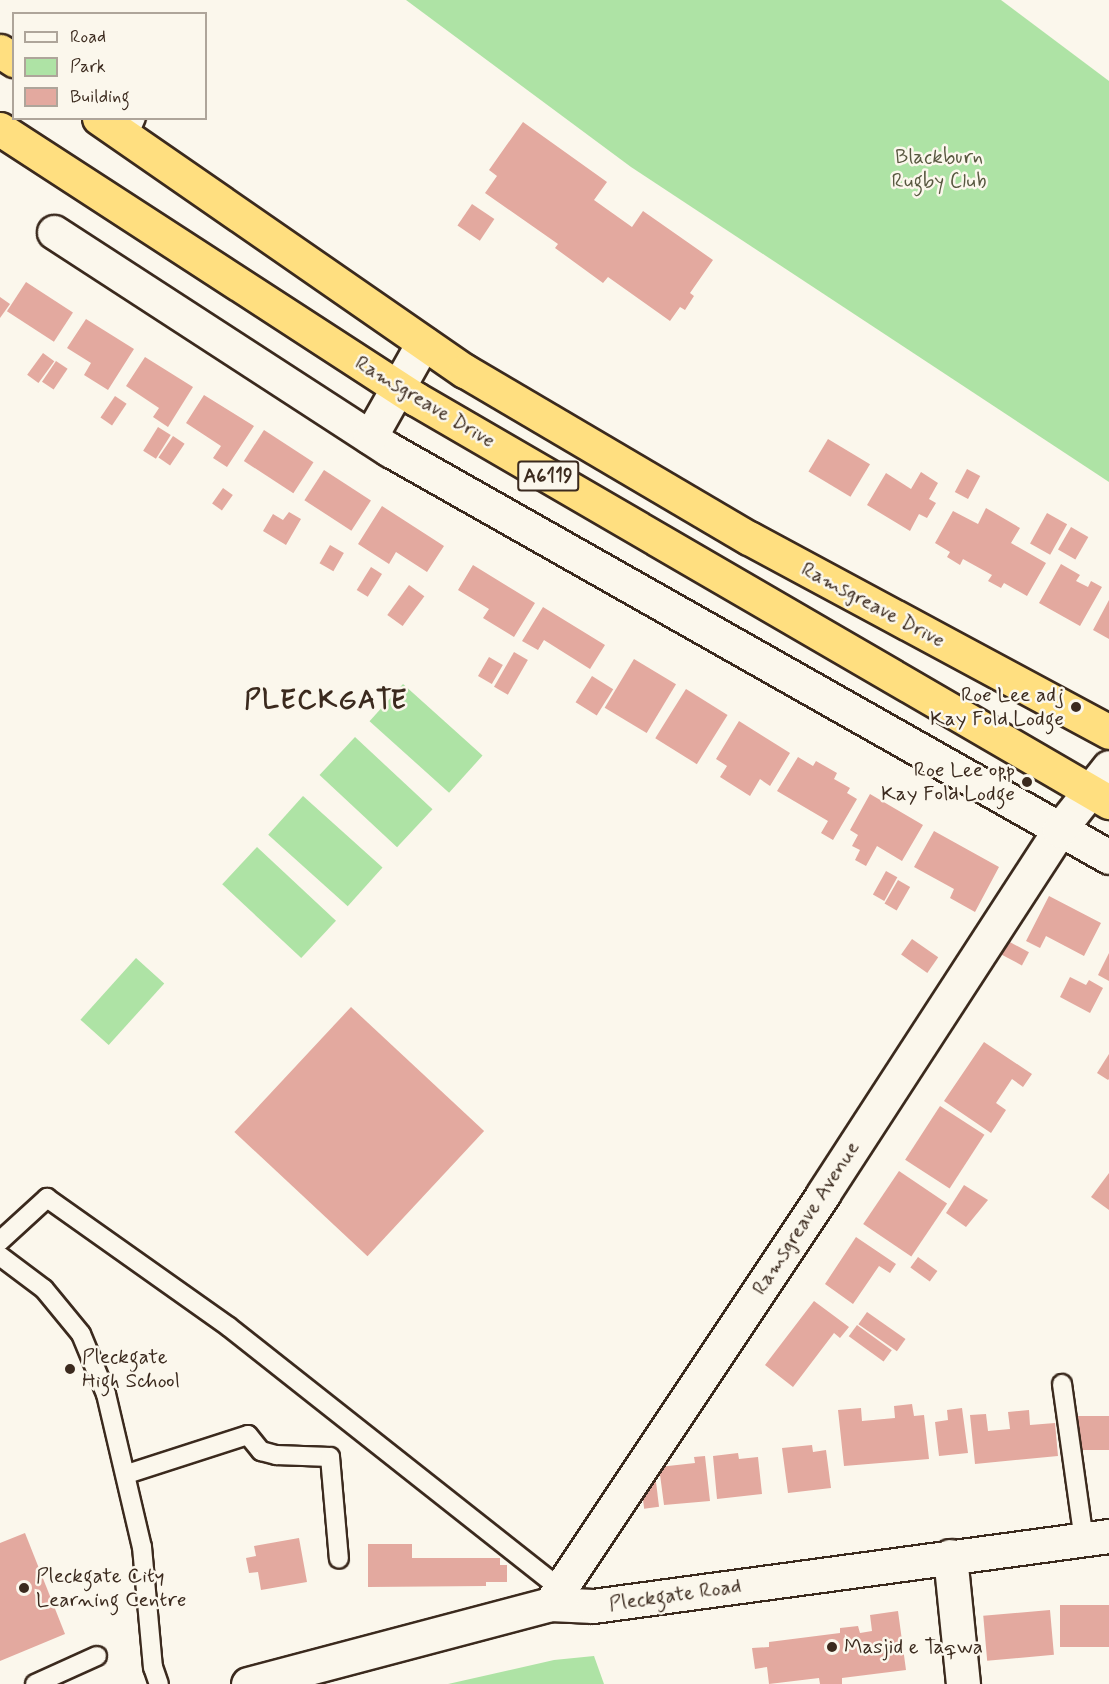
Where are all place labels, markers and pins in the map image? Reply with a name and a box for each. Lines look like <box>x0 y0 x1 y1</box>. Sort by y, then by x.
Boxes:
place label: Roe Lee adj Kay Fold Lodge <box>927 682 1064 732</box>
marker: Roe Lee adj Kay Fold Lodge <box>1069 700 1083 714</box>
place label: Roe Lee opp Kay Fold Lodge <box>878 757 1015 807</box>
marker: Roe Lee opp Kay Fold Lodge <box>1020 775 1034 789</box>
place label: Pleckgate High School <box>82 1344 180 1394</box>
marker: Pleckgate High School <box>63 1362 77 1376</box>
place label: Pleckgate City Learning Centre <box>36 1563 190 1613</box>
marker: Pleckgate City Learning Centre <box>17 1581 31 1595</box>
place label: Masjid e Taqwa <box>844 1634 984 1660</box>
marker: Masjid e Taqwa <box>825 1640 839 1654</box>

